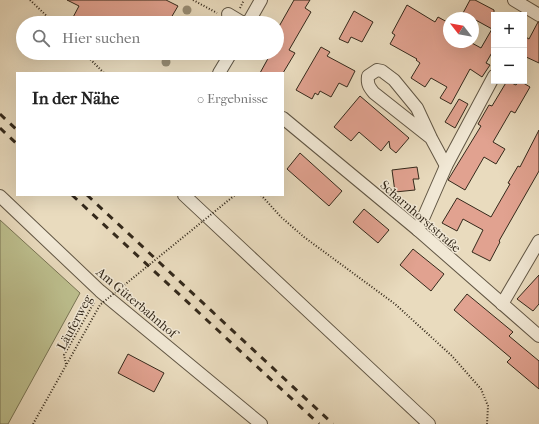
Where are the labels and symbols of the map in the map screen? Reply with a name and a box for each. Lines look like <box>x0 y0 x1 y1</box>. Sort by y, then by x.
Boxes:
north arrow <box>443 12 479 48</box>
street label: Scharnhorststraße <box>377 177 465 256</box>
street label: Am Güterbahnhof <box>92 264 182 342</box>
street label: Läuferweg <box>54 291 96 352</box>

